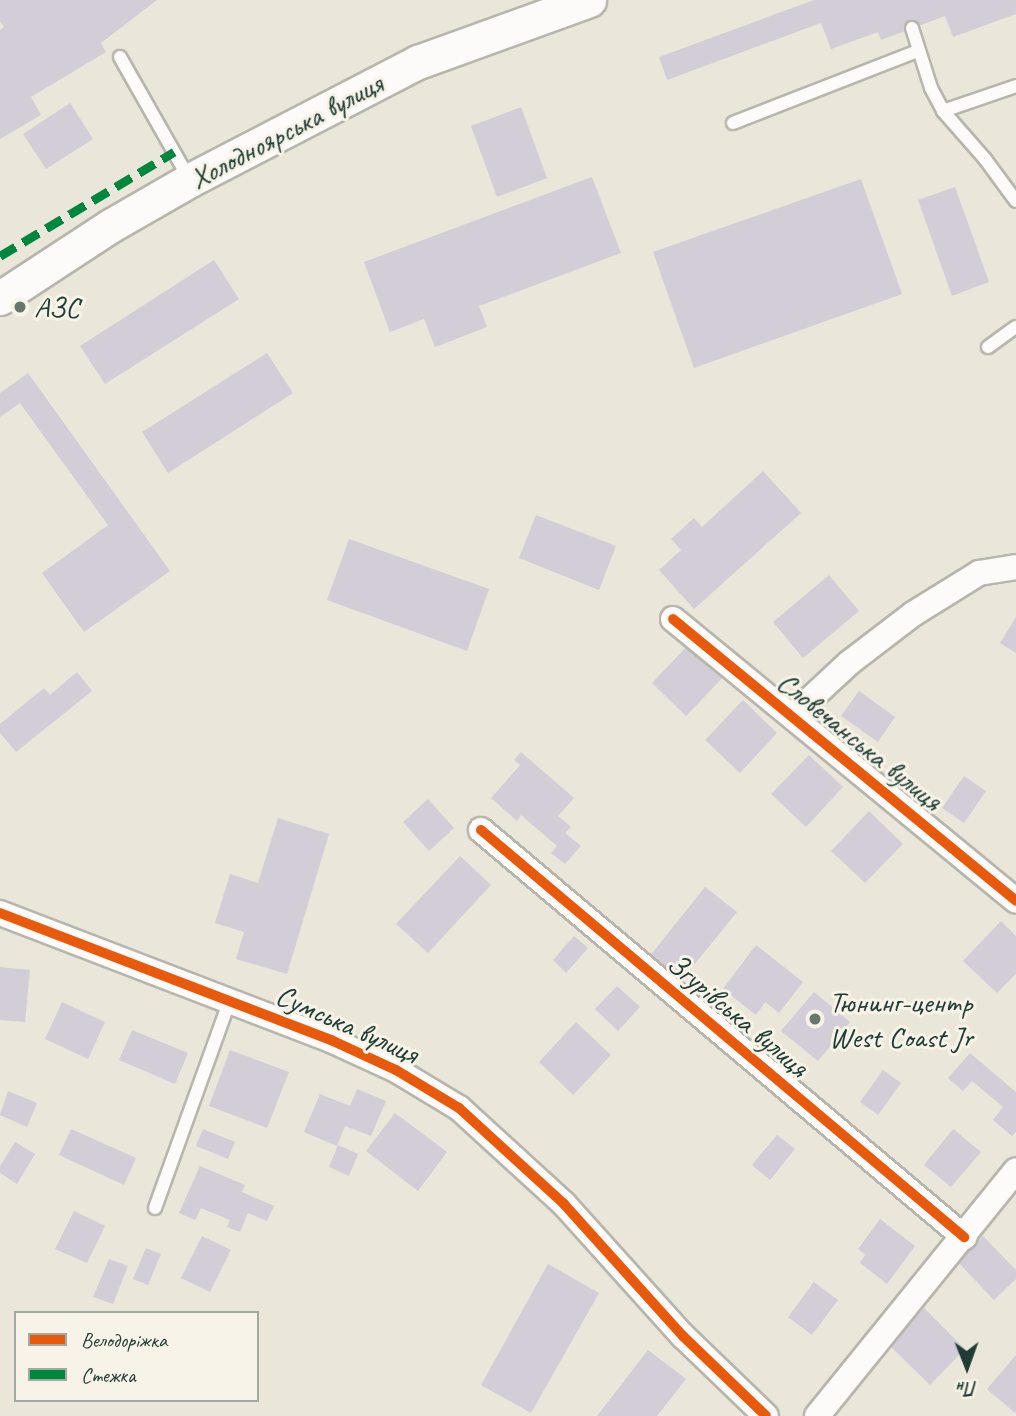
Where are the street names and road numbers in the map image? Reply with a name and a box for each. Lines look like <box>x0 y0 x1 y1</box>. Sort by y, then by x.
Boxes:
street label: Холодноярська вулиця <box>183 65 389 197</box>
street label: Словечанська вулиця <box>770 663 950 819</box>
street label: Згурівська вулиця <box>659 945 817 1085</box>
street label: Сумська вулиця <box>269 976 425 1072</box>

